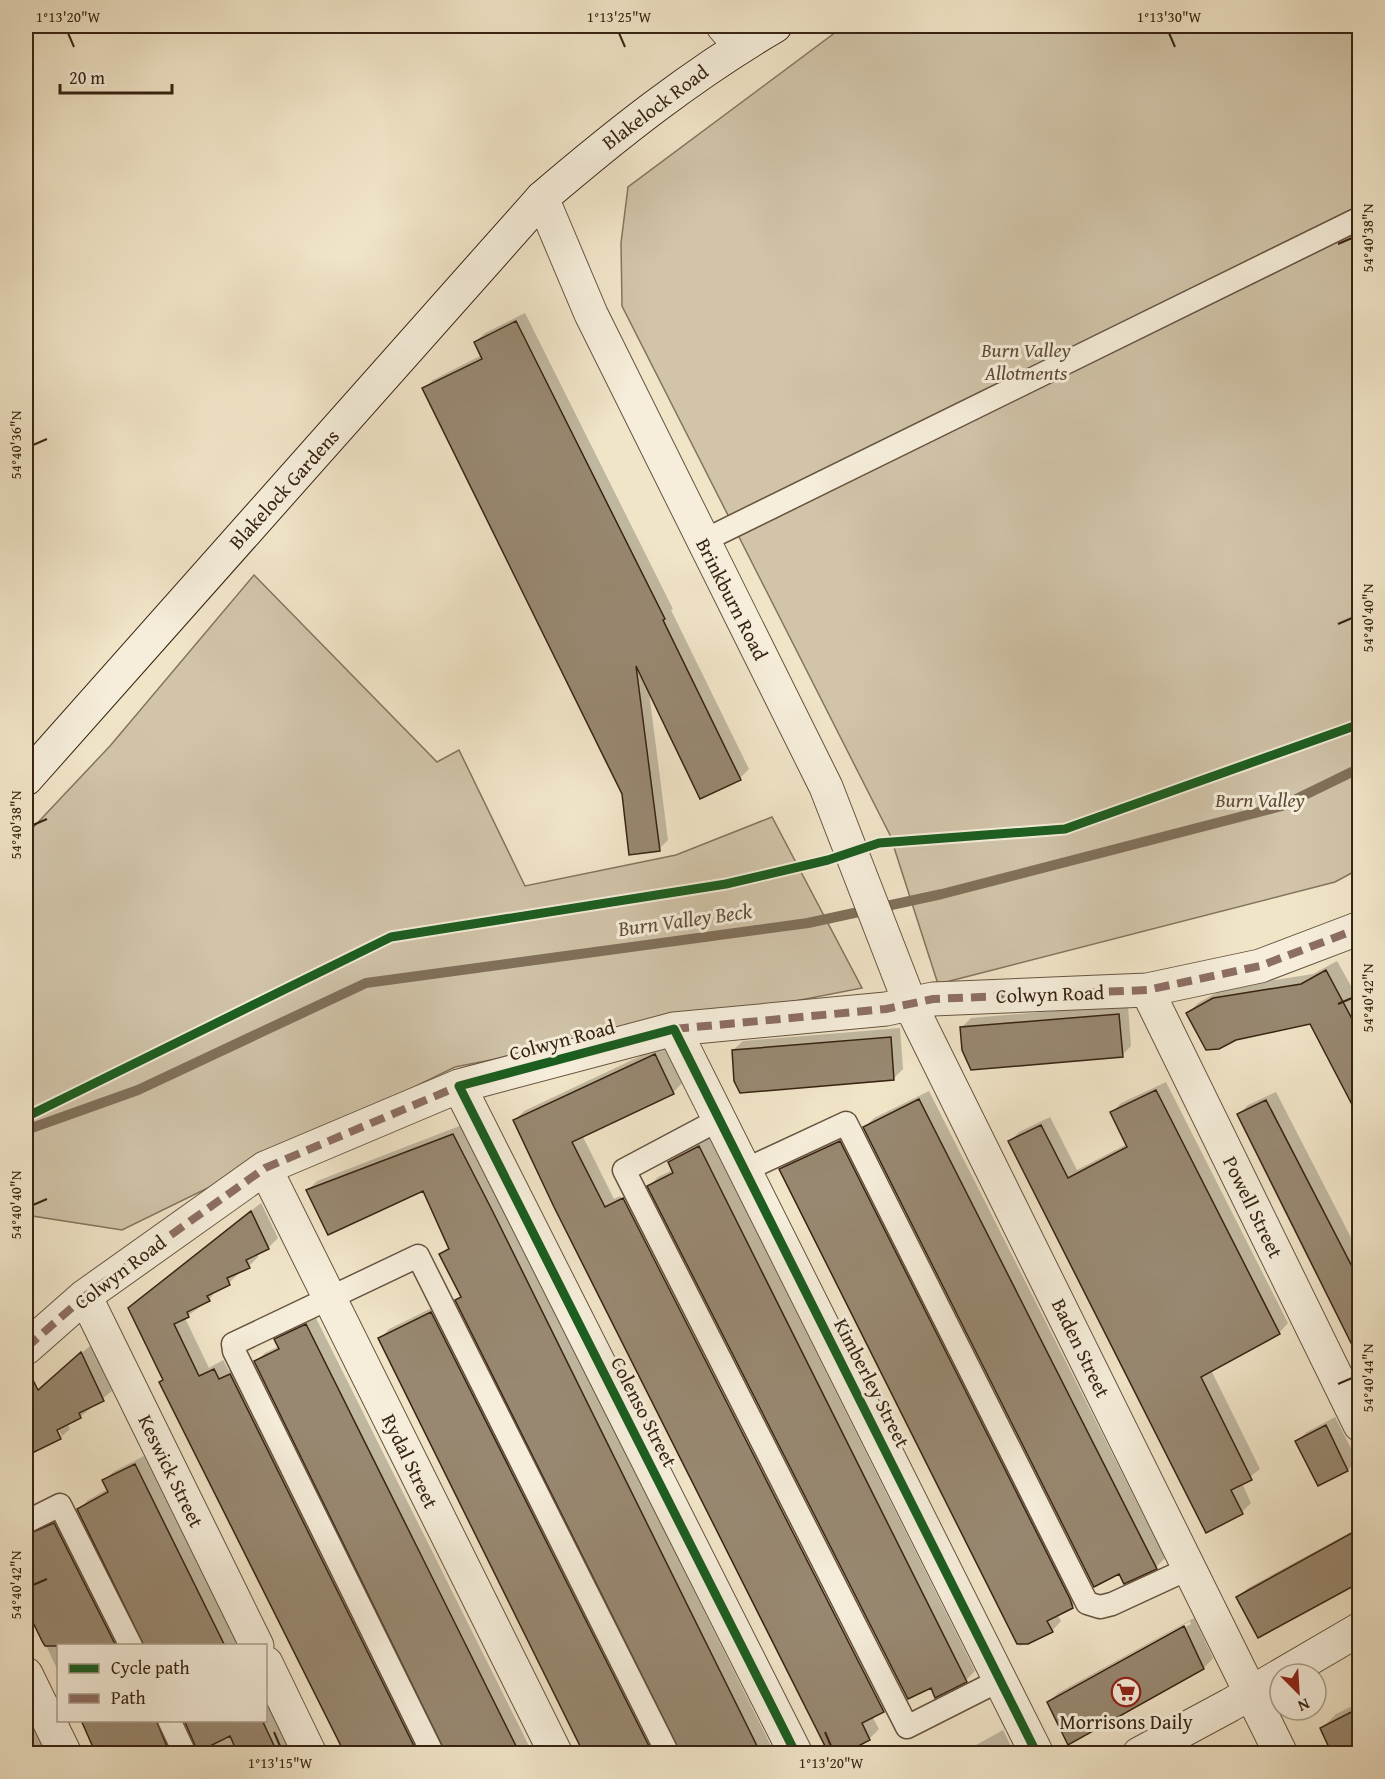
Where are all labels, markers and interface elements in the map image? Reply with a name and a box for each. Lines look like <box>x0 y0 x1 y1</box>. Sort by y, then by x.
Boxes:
text: 1°13'20"W <box>36 6 101 27</box>
text: 1°13'25"W <box>587 6 652 27</box>
text: 1°13'30"W <box>1137 6 1202 27</box>
scale bar <box>60 57 172 95</box>
street label: Blakelock Road <box>596 57 714 156</box>
text: 20 m <box>69 64 105 91</box>
text: 54°40'38"N <box>1357 203 1378 272</box>
park label: Burn Valley Allotments <box>980 335 1071 387</box>
text: 54°40'36"N <box>5 410 26 479</box>
street label: Blakelock Gardens <box>222 422 346 555</box>
street label: Brinkburn Road <box>689 533 776 665</box>
text: 54°40'40"N <box>1357 583 1378 652</box>
park label: Burn Valley <box>1214 785 1305 814</box>
text: 54°40'38"N <box>5 790 26 859</box>
water label: Burn Valley Beck <box>615 895 754 944</box>
text: 54°40'42"N <box>1357 963 1378 1032</box>
street label: Colwyn Road <box>995 977 1105 1010</box>
street label: Colwyn Road <box>506 1011 618 1068</box>
street label: Powell Street <box>1216 1151 1291 1263</box>
text: 54°40'40"N <box>5 1170 26 1239</box>
street label: Colwyn Road <box>68 1227 172 1316</box>
street label: Baden Street <box>1045 1293 1118 1402</box>
street label: Kimberley Street <box>827 1313 918 1452</box>
text: 54°40'44"N <box>1357 1343 1378 1412</box>
street label: Colenso Street <box>604 1352 685 1472</box>
street label: Rydal Street <box>375 1408 446 1513</box>
street label: Keswick Street <box>132 1409 211 1532</box>
text: 54°40'42"N <box>5 1550 26 1619</box>
legend <box>57 1644 267 1722</box>
text: Cycle path <box>111 1654 190 1681</box>
north arrow <box>1268 1662 1328 1722</box>
supermarket icon: Morrisons Daily <box>1110 1676 1142 1708</box>
text: Path <box>111 1684 146 1711</box>
text: N <box>1294 1693 1314 1719</box>
place label: Morrisons Daily <box>1059 1707 1193 1736</box>
text: 1°13'15"W <box>248 1752 313 1773</box>
text: 1°13'20"W <box>799 1752 864 1773</box>

